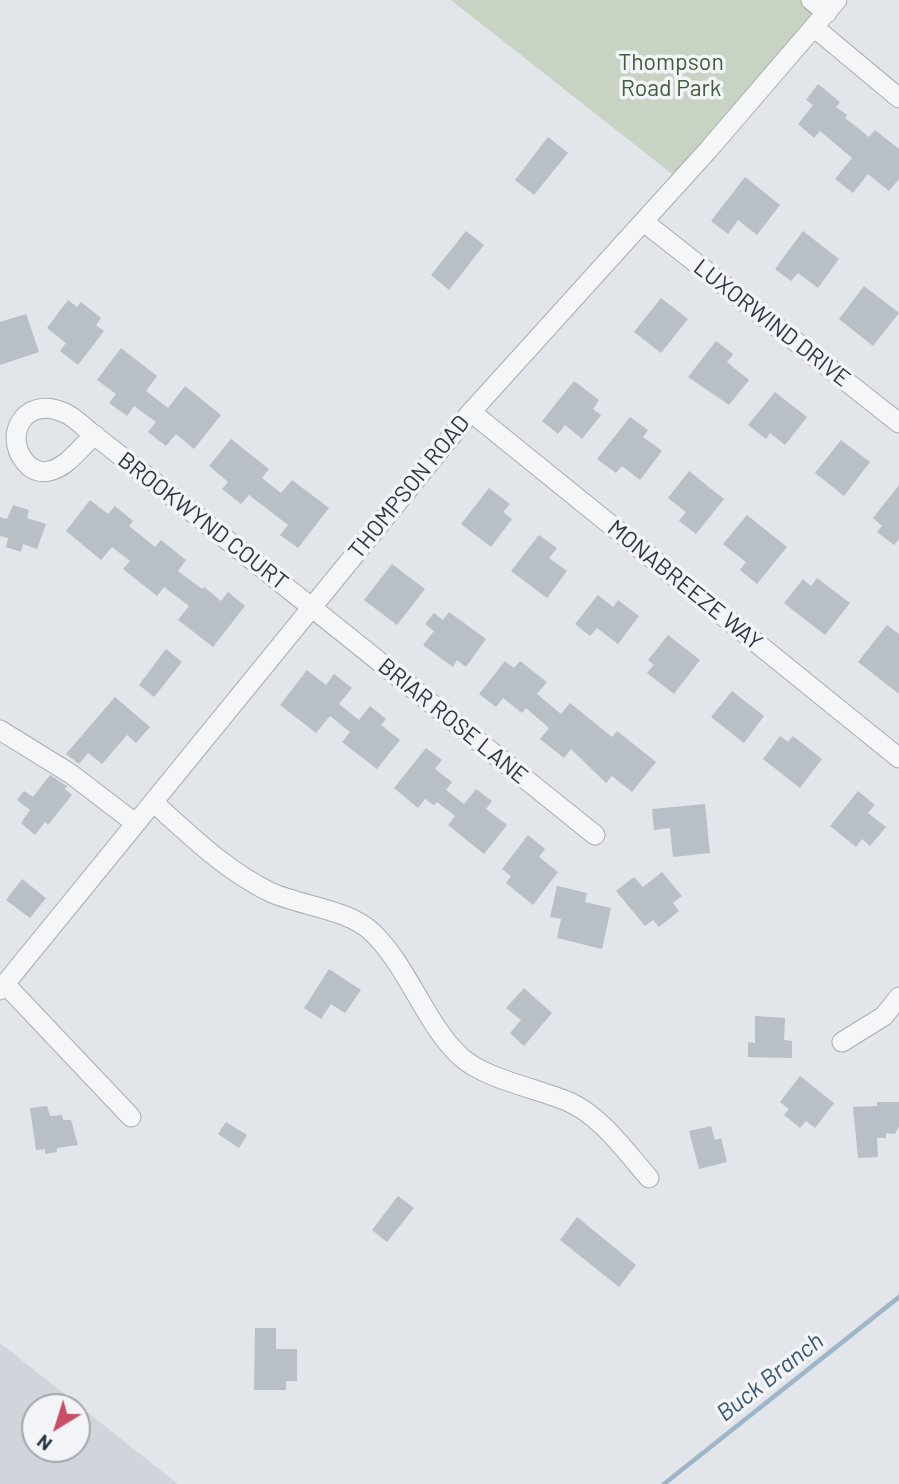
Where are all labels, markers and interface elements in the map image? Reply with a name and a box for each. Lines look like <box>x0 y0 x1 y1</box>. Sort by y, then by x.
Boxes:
park label: Thompson Road Park <box>618 48 724 102</box>
street label: LUXORWIND DRIVE <box>688 253 856 393</box>
street label: THOMPSON ROAD <box>343 410 475 564</box>
street label: BROOKWYND COURT <box>112 446 294 596</box>
street label: MONABREEZE WAY <box>602 514 768 656</box>
street label: BRIAR ROSE LANE <box>373 652 533 790</box>
water label: Buck Branch <box>711 1326 829 1428</box>
north arrow <box>21 1393 91 1463</box>
text: N <box>32 1430 56 1456</box>

